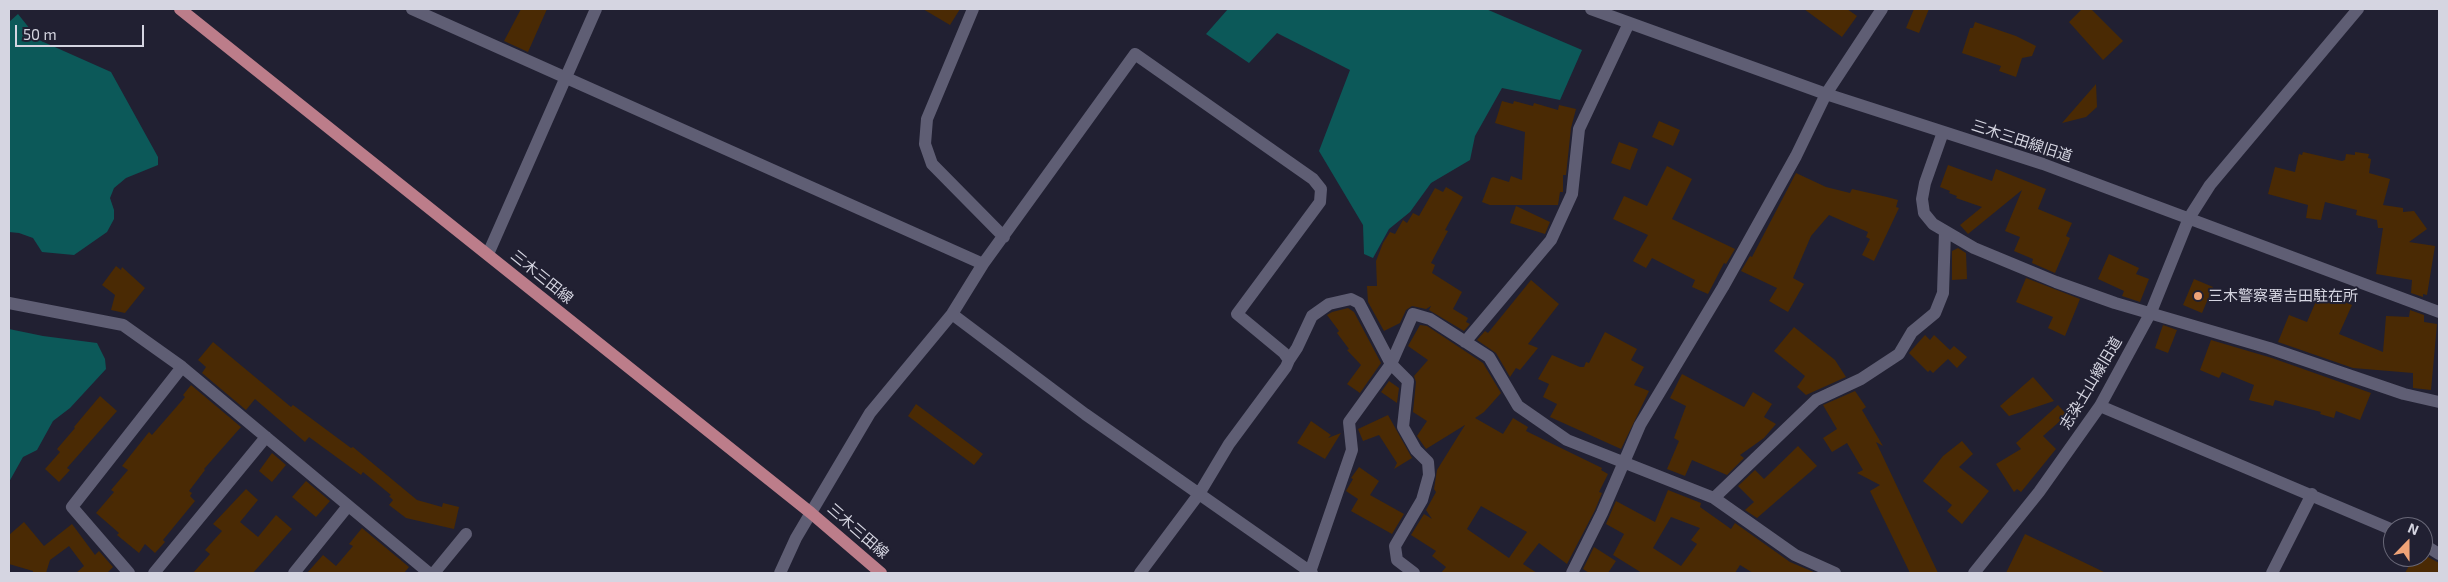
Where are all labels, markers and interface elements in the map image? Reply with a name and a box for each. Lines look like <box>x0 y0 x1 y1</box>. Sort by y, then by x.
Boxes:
scale bar <box>18 15 146 47</box>
text: 50 m <box>23 25 57 43</box>
street label: 三木三田線旧道 <box>1969 116 2075 166</box>
street label: 三木三田線 <box>507 246 577 308</box>
place label: 三木警察署吉田駐在所 <box>2208 287 2358 305</box>
marker: 三木警察署吉田駐在所 <box>2192 290 2204 302</box>
street label: 志染土山線旧道 <box>2056 333 2126 433</box>
street label: 三木三田線 <box>824 500 892 562</box>
north arrow <box>2383 517 2433 567</box>
text: N <box>2406 519 2421 538</box>

